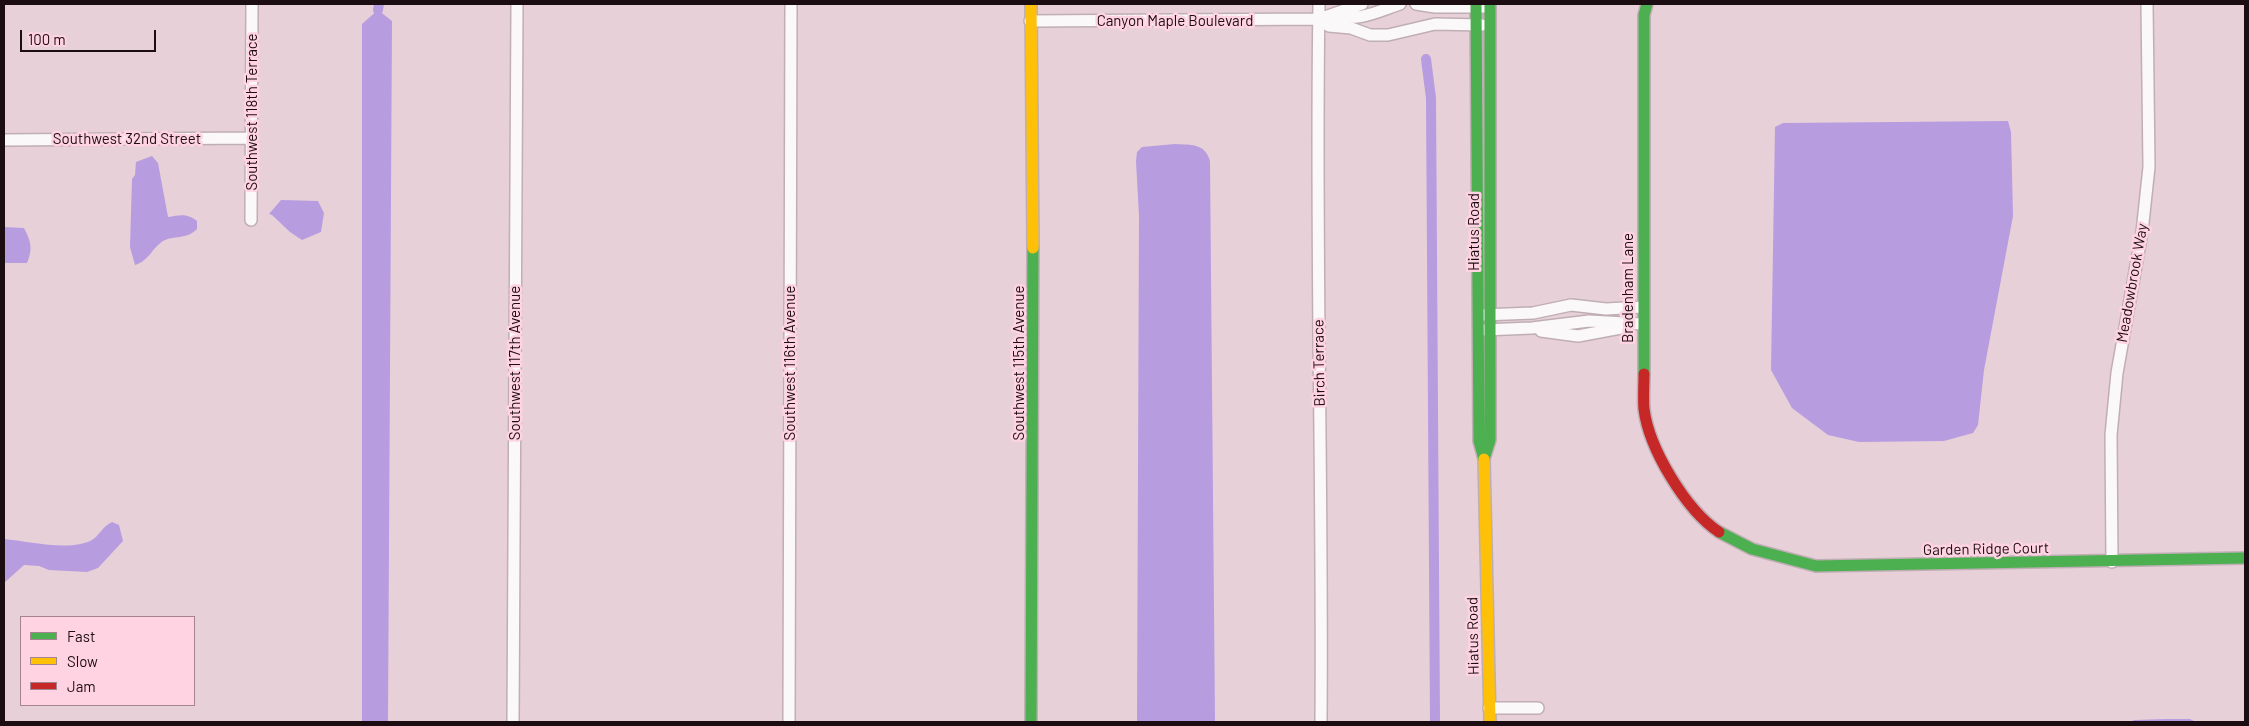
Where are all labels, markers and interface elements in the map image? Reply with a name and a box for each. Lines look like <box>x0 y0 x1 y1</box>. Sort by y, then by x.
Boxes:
street label: Canyon Maple Boulevard <box>1097 12 1253 30</box>
scale bar <box>22 20 159 52</box>
text: 100 m <box>28 30 66 48</box>
street label: Southwest 118th Terrace <box>243 33 261 191</box>
street label: Southwest 32nd Street <box>53 130 201 148</box>
street label: Hiatus Road <box>1465 193 1483 271</box>
street label: Meadowbrook Way <box>2113 222 2151 344</box>
street label: Bradenham Lane <box>1619 233 1637 343</box>
street label: Southwest 117th Avenue <box>506 286 524 440</box>
street label: Southwest 116th Avenue <box>781 286 799 440</box>
street label: Southwest 115th Avenue <box>1010 286 1028 440</box>
street label: Birch Terrace <box>1309 319 1329 407</box>
street label: Garden Ridge Court <box>1923 539 2049 559</box>
street label: Hiatus Road <box>1463 597 1483 675</box>
legend <box>20 616 195 706</box>
text: Fast <box>67 627 95 645</box>
text: Slow <box>67 652 98 670</box>
text: Jam <box>67 677 96 695</box>

